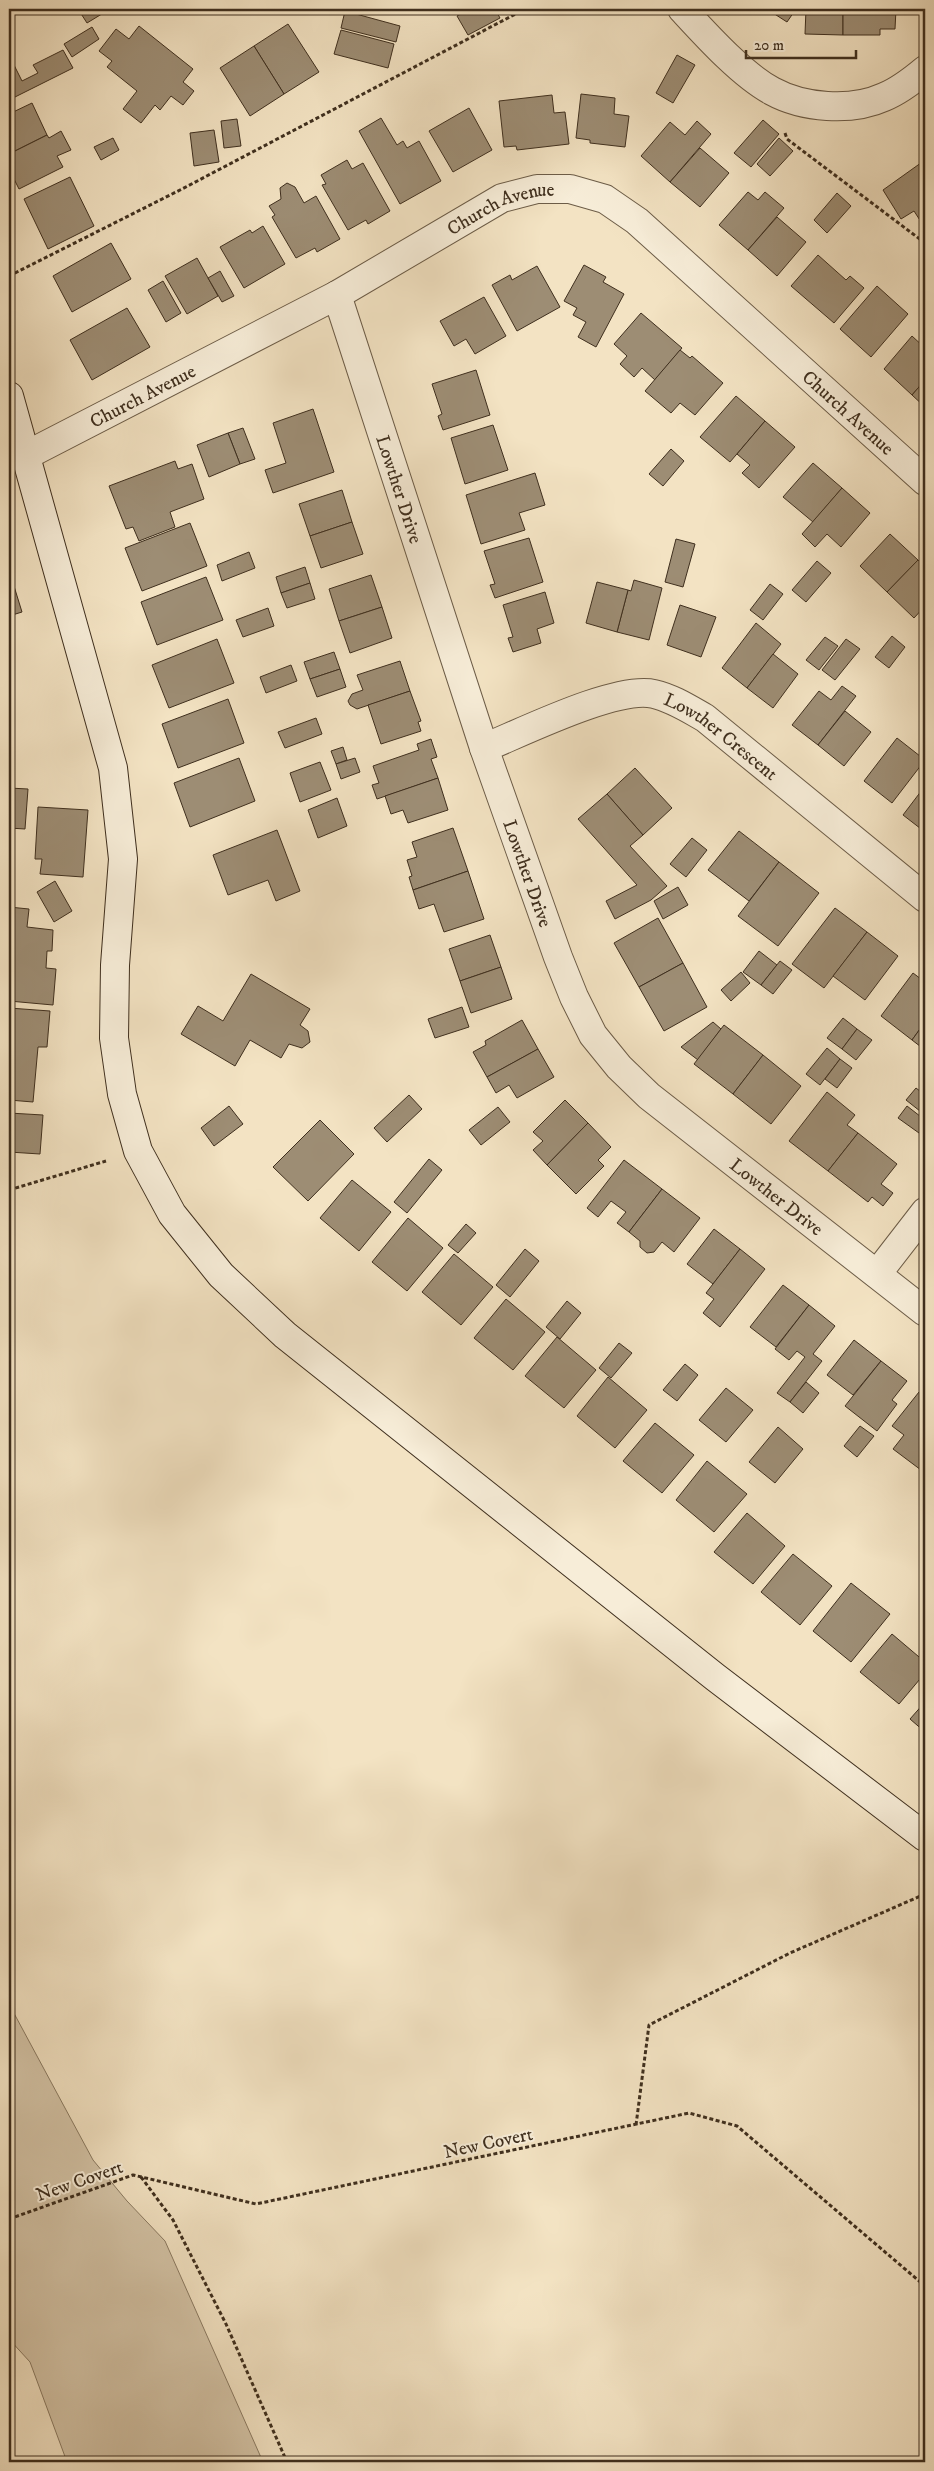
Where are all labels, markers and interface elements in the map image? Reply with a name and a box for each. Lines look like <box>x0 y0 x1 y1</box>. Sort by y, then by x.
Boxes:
scale bar <box>746 28 856 60</box>
text: 20 m <box>754 36 784 55</box>
street label: Church Avenue <box>443 179 554 241</box>
street label: Church Avenue <box>86 360 200 434</box>
street label: Church Avenue <box>797 366 898 461</box>
street label: Lowther Drive <box>370 432 427 547</box>
street label: Lowther Crescent <box>660 688 782 786</box>
street label: Lowther Drive <box>497 817 557 931</box>
street label: Lowther Drive <box>725 1154 828 1241</box>
street label: New Covert <box>442 2123 535 2164</box>
street label: New Covert <box>33 2156 126 2207</box>

